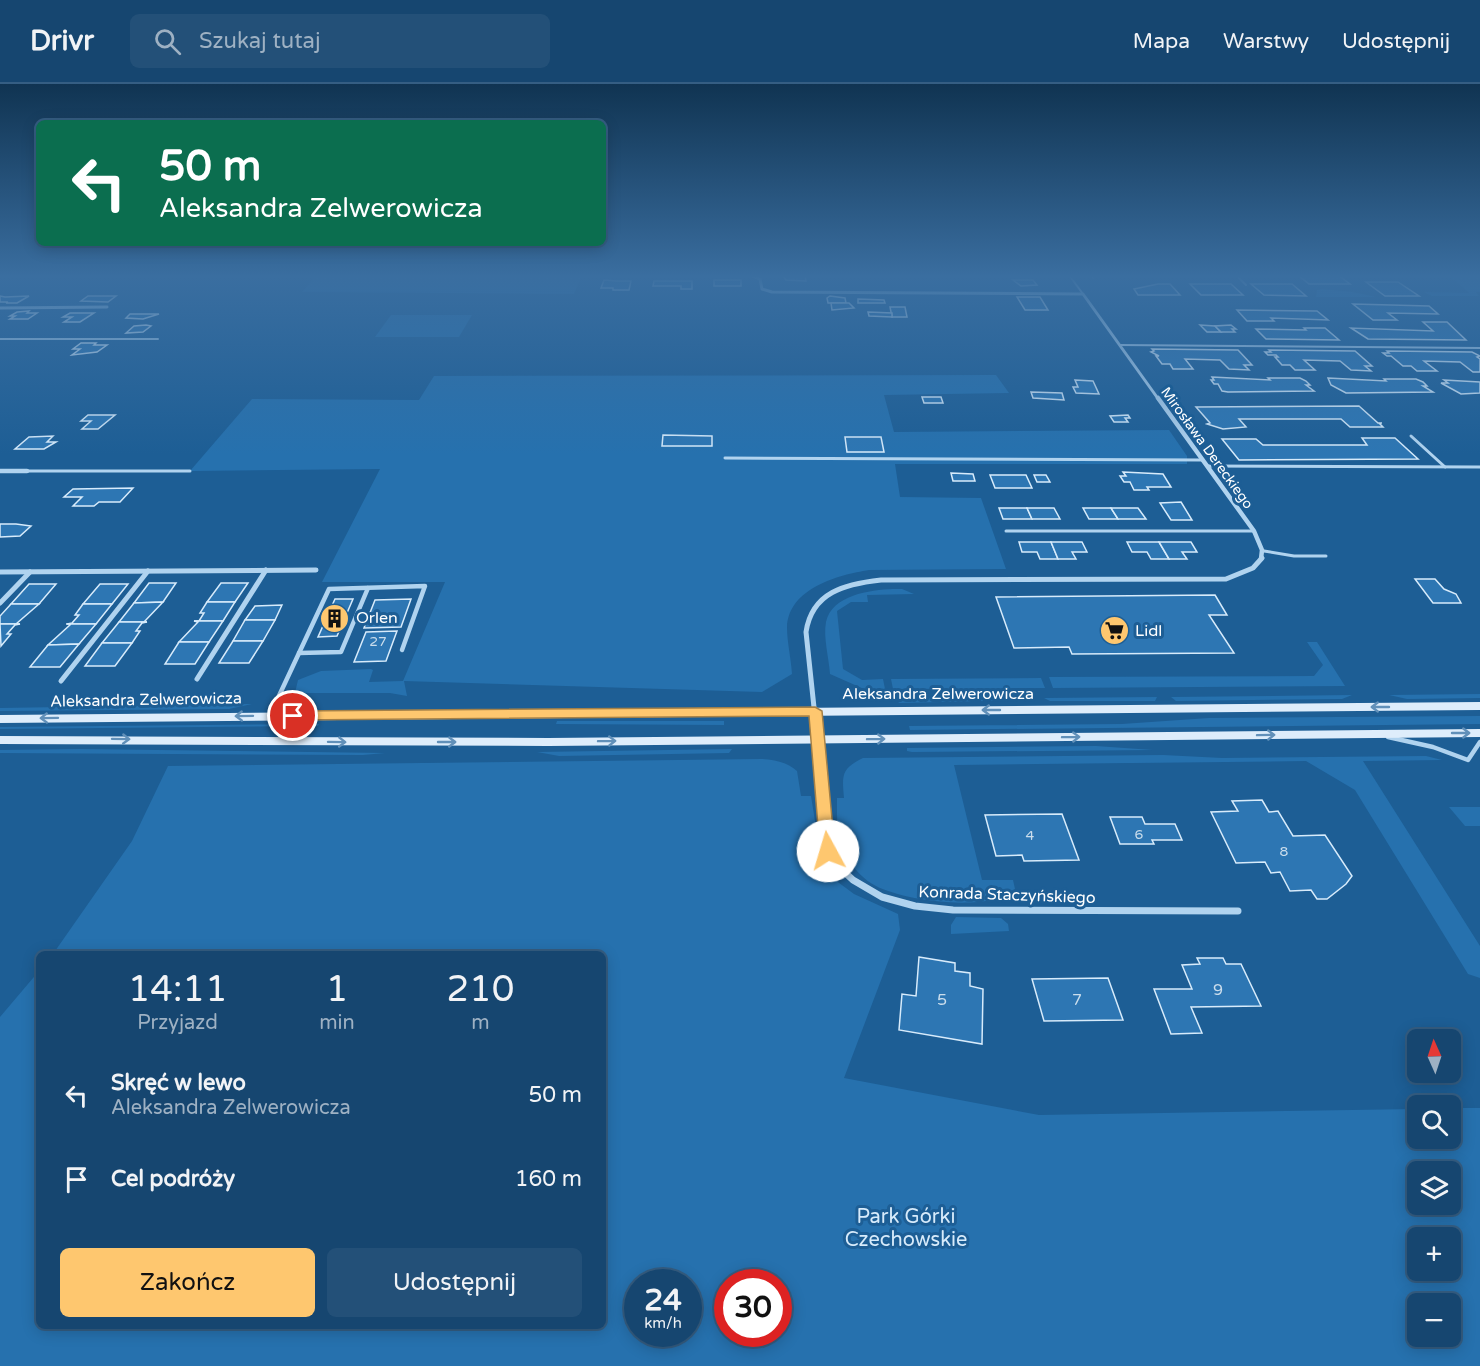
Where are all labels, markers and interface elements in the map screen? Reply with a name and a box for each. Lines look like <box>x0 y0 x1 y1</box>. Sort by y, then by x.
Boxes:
search box <box>130 14 550 68</box>
text: Drivr <box>30 24 94 58</box>
icon: search <box>151 25 184 58</box>
text: Szukaj tutaj <box>199 28 321 54</box>
text: Mapa <box>1133 29 1190 54</box>
text: Warstwy <box>1223 29 1309 54</box>
text: Udostępnij <box>1342 29 1450 54</box>
text: 50 m <box>159 141 261 192</box>
icon: left <box>60 144 138 222</box>
text: Aleksandra Zelwerowicza <box>159 192 483 225</box>
street label: Mirosława Dereckiego <box>1157 384 1257 512</box>
building icon: Orlen <box>319 602 351 634</box>
place label: Orlen <box>356 608 398 628</box>
supermarket icon: Lidl <box>1098 615 1130 647</box>
place label: Lidl <box>1135 621 1162 641</box>
house number: 27 <box>369 633 387 650</box>
street label: Aleksandra Zelwerowicza <box>842 684 1034 704</box>
street label: Aleksandra Zelwerowicza <box>50 688 242 712</box>
pin <box>267 690 318 741</box>
icon: arrive <box>276 699 309 732</box>
one-way arrow <box>1370 701 1390 713</box>
one-way arrow <box>982 704 1002 716</box>
one-way arrow <box>234 710 254 722</box>
one-way arrow <box>39 712 59 724</box>
one-way arrow <box>1450 727 1470 739</box>
one-way arrow <box>1255 729 1275 741</box>
one-way arrow <box>1060 731 1080 743</box>
one-way arrow <box>111 733 131 745</box>
one-way arrow <box>865 733 885 745</box>
one-way arrow <box>596 735 616 747</box>
one-way arrow <box>327 736 347 748</box>
one-way arrow <box>436 736 456 748</box>
position arrow <box>796 819 860 883</box>
house number: 6 <box>1135 826 1144 843</box>
house number: 4 <box>1026 827 1035 844</box>
house number: 8 <box>1280 843 1289 860</box>
street label: Konrada Staczyńskiego <box>918 882 1096 908</box>
text: 14:11 <box>128 968 228 1011</box>
text: 1 <box>326 968 348 1011</box>
text: 210 <box>446 968 514 1011</box>
house number: 9 <box>1213 980 1223 1000</box>
house number: 5 <box>937 990 947 1010</box>
house number: 7 <box>1072 990 1082 1010</box>
text: Przyjazd <box>137 1011 218 1035</box>
text: min <box>319 1011 355 1035</box>
text: m <box>471 1011 490 1035</box>
north arrow <box>1407 1029 1461 1083</box>
map controls <box>1407 1029 1461 1347</box>
text: Skręć w lewo <box>111 1070 246 1096</box>
icon: left <box>60 1079 93 1112</box>
text: 50 m <box>528 1082 582 1108</box>
button: search <box>1407 1095 1461 1149</box>
text: Aleksandra Zelwerowicza <box>111 1096 351 1120</box>
button: layers <box>1407 1161 1461 1215</box>
icon: arrive <box>60 1163 93 1196</box>
text: Cel podróży <box>111 1166 235 1192</box>
text: 160 m <box>515 1166 582 1192</box>
park label: Park Górki Czechowskie <box>845 1205 967 1252</box>
button: + <box>1407 1227 1461 1281</box>
button: Zakończ <box>60 1248 315 1317</box>
button: Udostępnij <box>327 1248 582 1317</box>
speed limit sign: 30 <box>714 1269 792 1347</box>
text: 24 <box>644 1282 682 1319</box>
button: − <box>1407 1293 1461 1347</box>
text: km/h <box>644 1314 682 1332</box>

